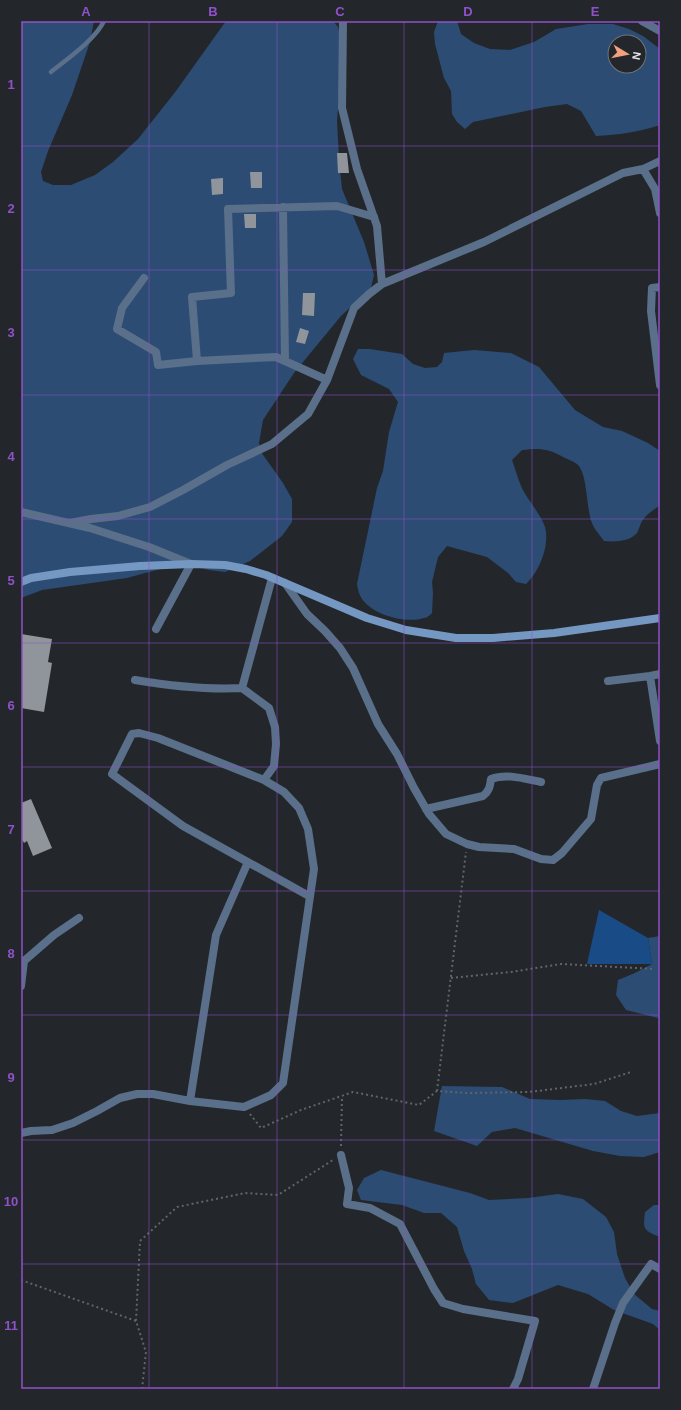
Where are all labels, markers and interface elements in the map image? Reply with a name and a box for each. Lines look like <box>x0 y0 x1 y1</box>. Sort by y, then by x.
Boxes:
text: A <box>81 4 91 19</box>
text: B <box>208 4 218 19</box>
text: C <box>335 4 345 19</box>
text: D <box>463 4 473 19</box>
text: E <box>591 4 600 19</box>
north arrow <box>607 34 647 74</box>
text: N <box>630 51 643 61</box>
text: 1 <box>7 77 15 92</box>
text: 2 <box>7 201 15 216</box>
text: 3 <box>7 325 15 340</box>
text: 4 <box>7 449 15 464</box>
text: 5 <box>7 573 15 588</box>
text: 6 <box>7 698 15 713</box>
text: 7 <box>7 822 15 837</box>
text: 8 <box>7 946 15 961</box>
text: 9 <box>7 1070 15 1085</box>
text: 10 <box>4 1194 18 1209</box>
text: 11 <box>4 1318 18 1333</box>

